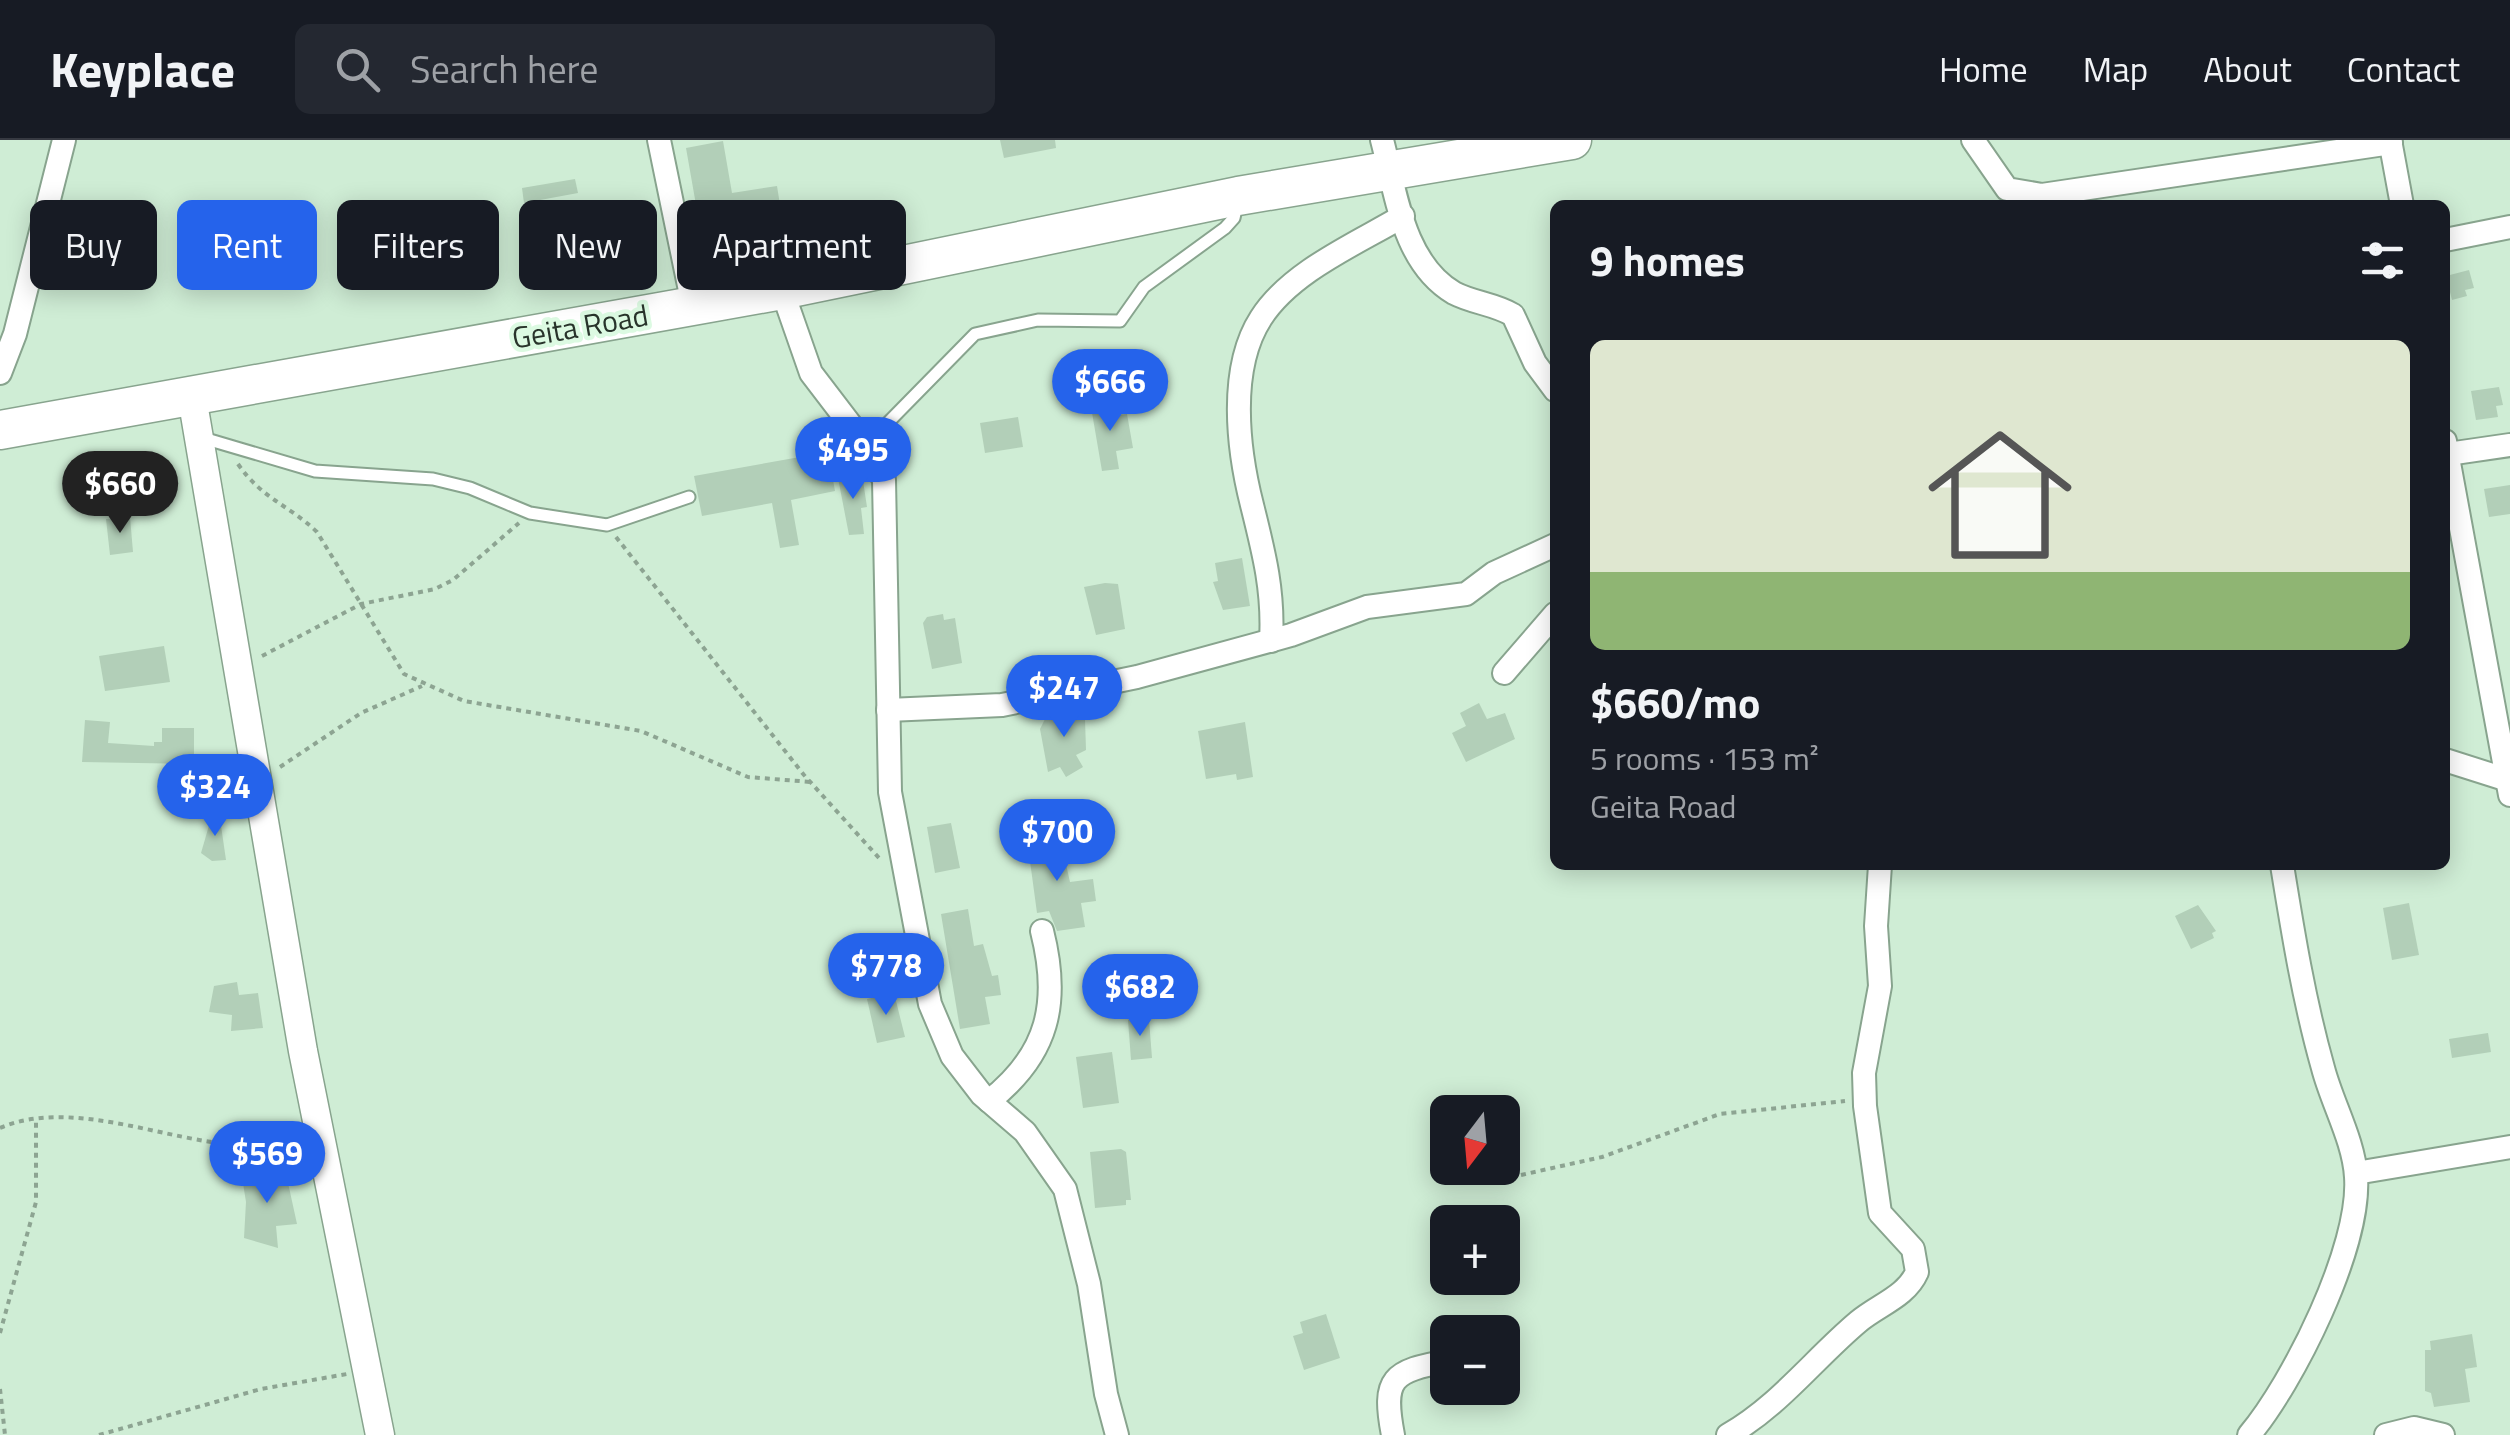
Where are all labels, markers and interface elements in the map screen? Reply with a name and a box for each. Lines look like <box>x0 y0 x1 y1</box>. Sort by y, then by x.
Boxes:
search box <box>295 24 995 114</box>
text: Keyplace <box>50 33 235 106</box>
text: Search here <box>410 40 599 98</box>
icon: search <box>330 42 385 97</box>
text: Home <box>1939 42 2028 96</box>
text: Map <box>2083 42 2148 96</box>
text: About <box>2203 42 2292 96</box>
text: Contact <box>2347 42 2460 96</box>
chip: Buy <box>30 200 157 290</box>
chip: Rent <box>177 200 317 290</box>
chip: Filters <box>337 200 499 290</box>
chip: New <box>519 200 657 290</box>
chip: Apartment <box>677 200 906 290</box>
text: 9 homes <box>1590 228 1745 292</box>
icon: filters <box>2355 233 2410 288</box>
street label: Geita Road <box>508 291 652 361</box>
pin: $666 <box>1051 349 1169 434</box>
text: $666 <box>1074 357 1146 405</box>
icon: home <box>1910 405 2090 585</box>
pin: $495 <box>794 417 912 502</box>
text: $495 <box>817 425 889 473</box>
pin: $660 <box>61 451 179 536</box>
text: $660 <box>84 459 156 507</box>
pin: $247 <box>1005 655 1123 740</box>
text: $247 <box>1028 663 1100 711</box>
text: $660/mo <box>1590 670 1760 734</box>
text: 5 rooms · 153 m² <box>1590 734 1819 782</box>
pin: $324 <box>156 754 274 839</box>
text: $324 <box>179 762 251 810</box>
text: Geita Road <box>1590 782 1736 830</box>
pin: $700 <box>998 799 1116 884</box>
text: $700 <box>1021 807 1093 855</box>
pin: $778 <box>827 933 945 1018</box>
text: $778 <box>850 941 922 989</box>
pin: $682 <box>1081 954 1199 1039</box>
text: $682 <box>1104 962 1176 1010</box>
north arrow <box>1430 1095 1520 1185</box>
map controls <box>1430 1095 1520 1405</box>
pin: $569 <box>208 1121 326 1206</box>
text: $569 <box>231 1129 303 1177</box>
button: + <box>1430 1205 1520 1295</box>
button: − <box>1430 1315 1520 1405</box>

